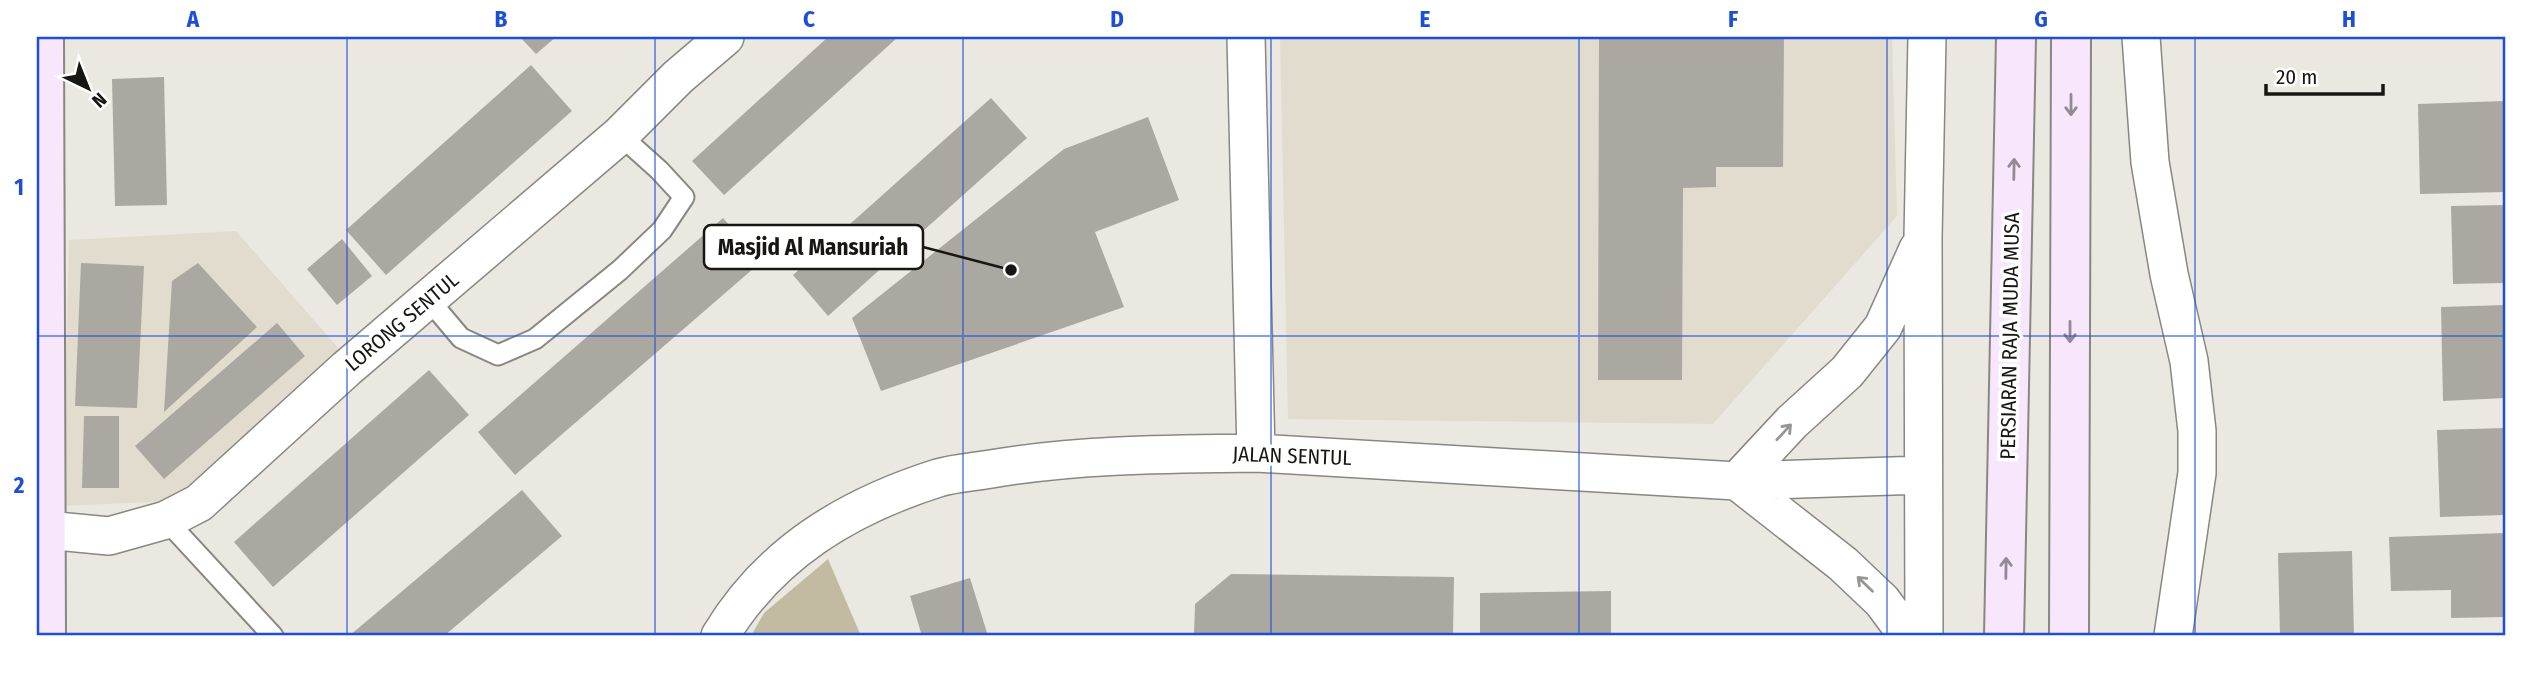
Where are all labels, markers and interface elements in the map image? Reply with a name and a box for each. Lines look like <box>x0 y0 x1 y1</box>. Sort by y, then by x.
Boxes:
text: A <box>186 5 200 33</box>
text: B <box>495 5 508 33</box>
text: C <box>803 5 815 33</box>
text: D <box>1110 5 1124 33</box>
text: E <box>1420 5 1431 33</box>
text: F <box>1728 5 1738 33</box>
text: G <box>2034 5 2048 33</box>
text: H <box>2342 5 2356 33</box>
north arrow <box>52 52 122 122</box>
scale bar <box>2266 52 2383 96</box>
text: 20 m <box>2276 64 2317 90</box>
text: N <box>87 88 111 112</box>
one-way arrow <box>2064 93 2078 116</box>
one-way arrow <box>2007 158 2021 181</box>
text: 1 <box>14 173 24 201</box>
street label: PERSIARAN RAJA MUDA MUSA <box>1995 212 2025 460</box>
callout: Masjid Al Mansuriah <box>704 225 923 269</box>
text: Masjid Al Mansuriah <box>718 233 908 261</box>
street label: LORONG SENTUL <box>340 267 465 377</box>
one-way arrow <box>2063 321 2077 344</box>
one-way arrow <box>1775 424 1792 441</box>
street label: JALAN SENTUL <box>1232 441 1353 471</box>
text: 2 <box>13 471 25 499</box>
one-way arrow <box>1999 557 2012 580</box>
one-way arrow <box>1856 576 1873 593</box>

